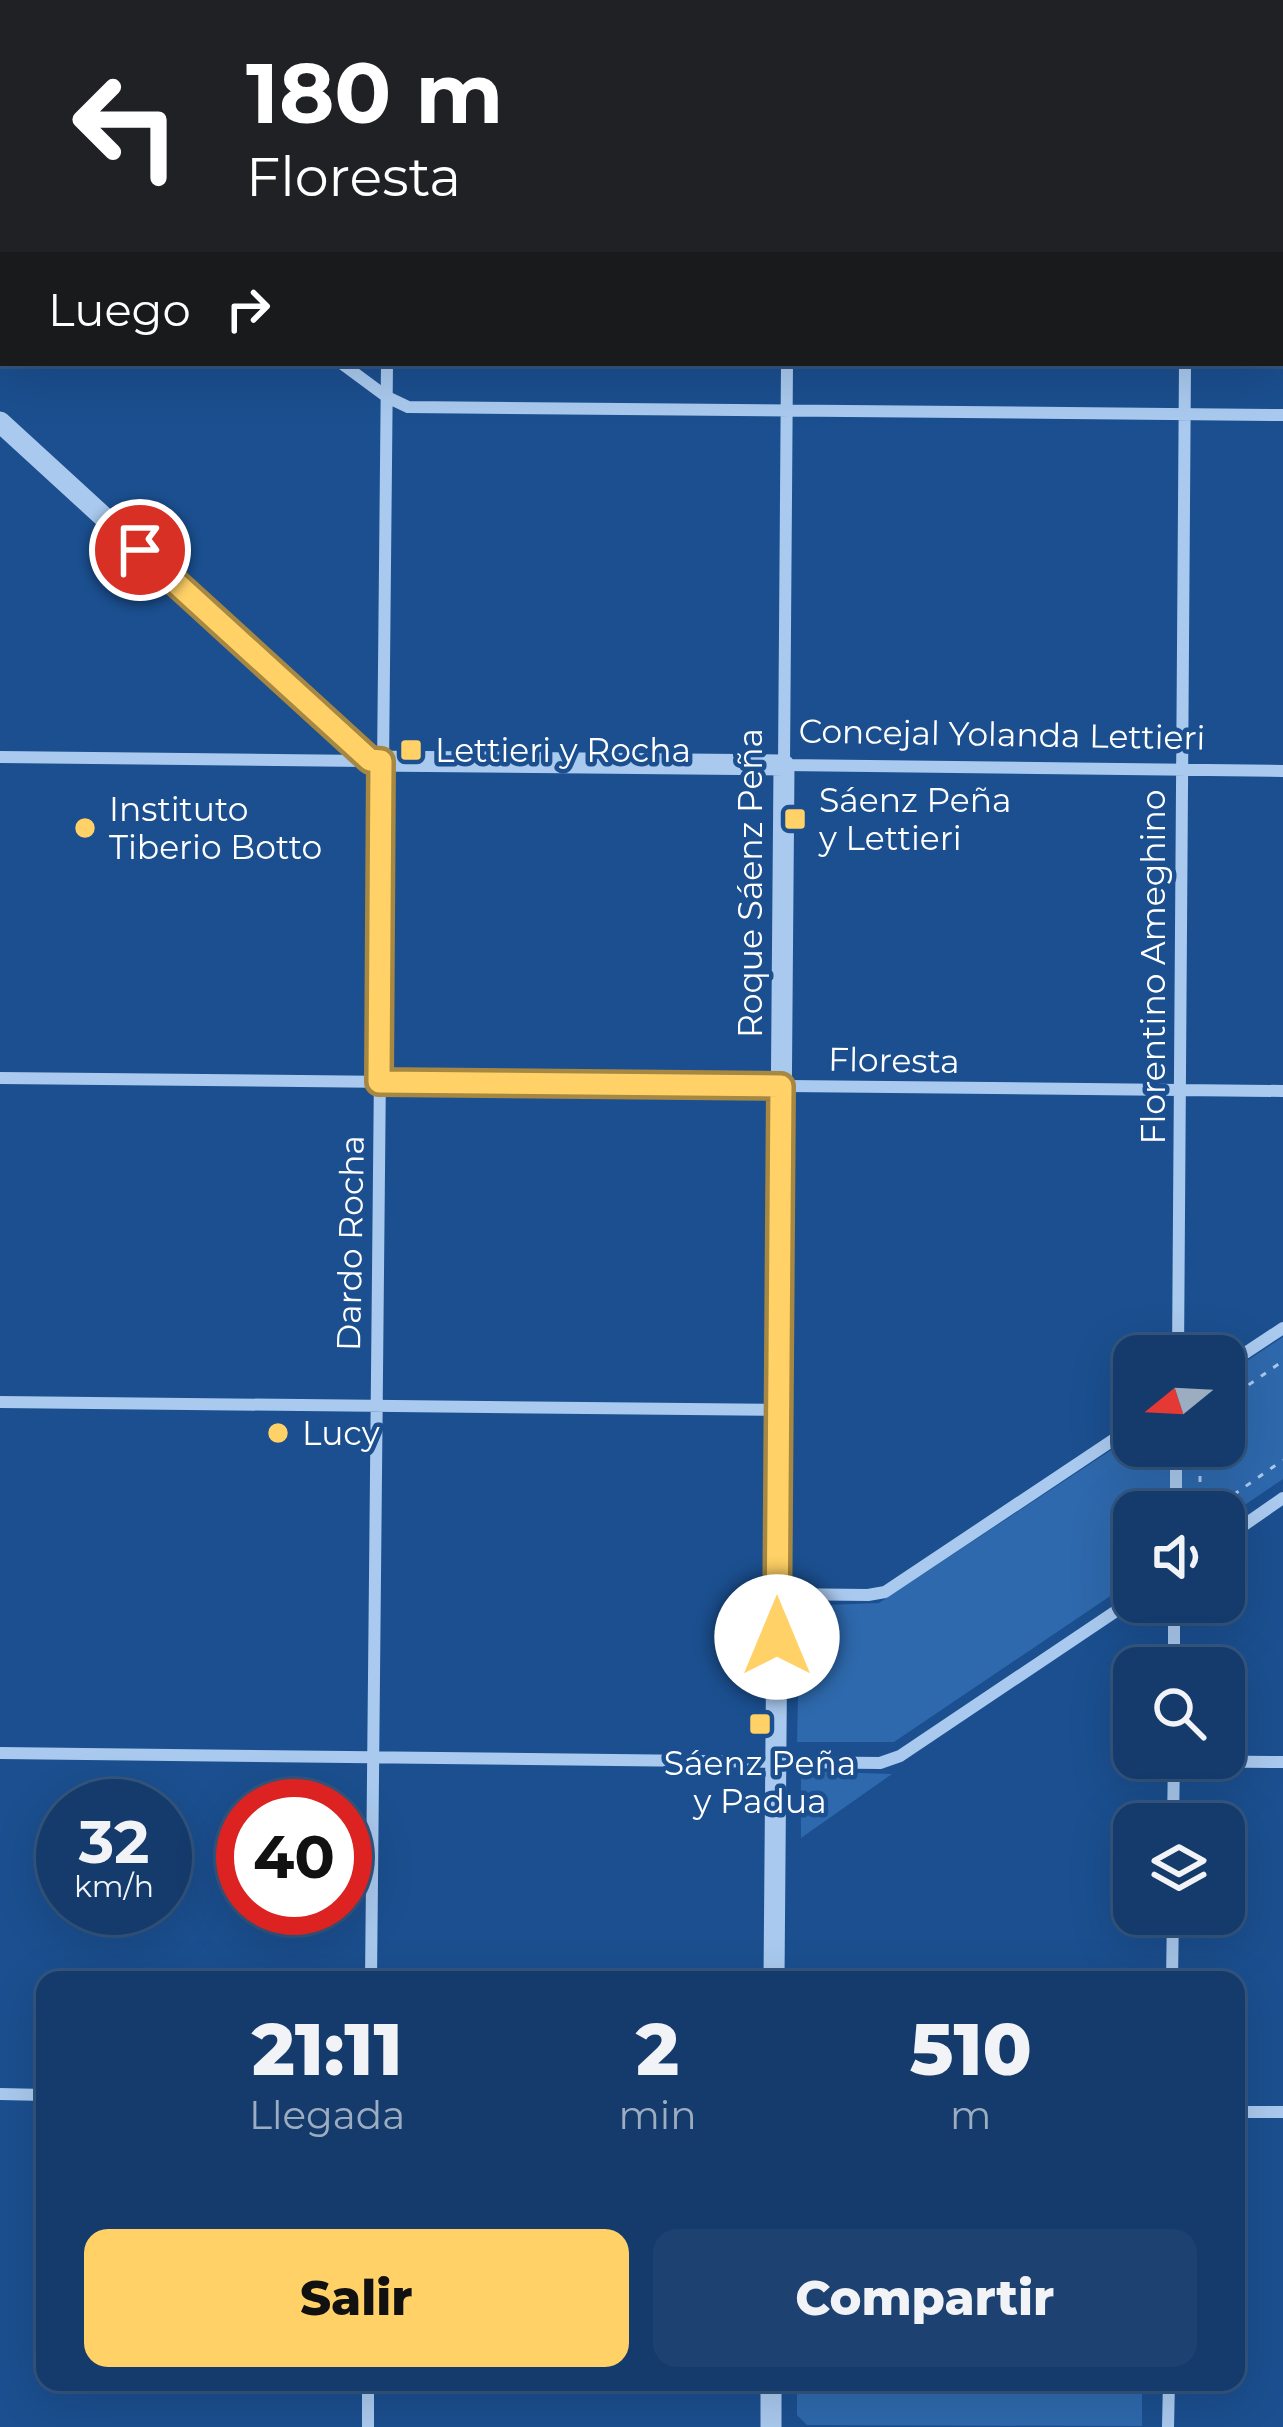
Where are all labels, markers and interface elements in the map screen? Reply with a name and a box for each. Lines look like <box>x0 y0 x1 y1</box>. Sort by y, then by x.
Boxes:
text: 180 m <box>246 42 503 144</box>
icon: left <box>48 48 204 204</box>
text: Floresta <box>246 144 461 210</box>
icon: right <box>215 276 281 342</box>
text: Luego <box>48 282 191 337</box>
pin <box>89 499 191 601</box>
icon: arrive <box>107 517 173 583</box>
street label: Concejal Yolanda Lettieri <box>798 710 1206 758</box>
street label: Roque Sáenz Peña <box>730 728 770 1038</box>
place label: Lettieri y Rocha <box>435 730 691 770</box>
marker: Lettieri y Rocha <box>398 737 424 763</box>
place label: Sáenz Peña y Lettieri <box>818 780 1012 858</box>
place label: Instituto Tiberio Botto <box>109 789 322 867</box>
street label: Florentino Ameghino <box>1133 790 1173 1144</box>
marker: Sáenz Peña y Lettieri <box>782 806 808 832</box>
marker: Instituto Tiberio Botto <box>72 815 98 841</box>
street label: Floresta <box>828 1039 960 1081</box>
street label: Dardo Rocha <box>328 1135 372 1351</box>
north arrow <box>1113 1335 1245 1467</box>
map controls <box>1113 1335 1245 1935</box>
place label: Lucy <box>302 1413 380 1453</box>
marker: Lucy <box>265 1420 291 1446</box>
button: sound <box>1113 1491 1245 1623</box>
position arrow <box>714 1574 840 1700</box>
button: search <box>1113 1647 1245 1779</box>
marker: Sáenz Peña y Padua <box>747 1711 773 1737</box>
place label: Sáenz Peña y Padua <box>664 1743 856 1821</box>
speed limit sign: 40 <box>216 1779 372 1935</box>
button: layers <box>1113 1803 1245 1935</box>
text: 32 <box>79 1805 149 1878</box>
text: km/h <box>74 1868 154 1905</box>
text: 21:11 <box>252 2005 403 2093</box>
text: 2 <box>636 2005 679 2093</box>
text: 510 <box>910 2005 1032 2093</box>
text: Llegada <box>249 2091 405 2139</box>
text: min <box>618 2091 697 2139</box>
text: m <box>950 2091 992 2139</box>
button: Salir <box>84 2229 629 2367</box>
button: Compartir <box>653 2229 1197 2367</box>

